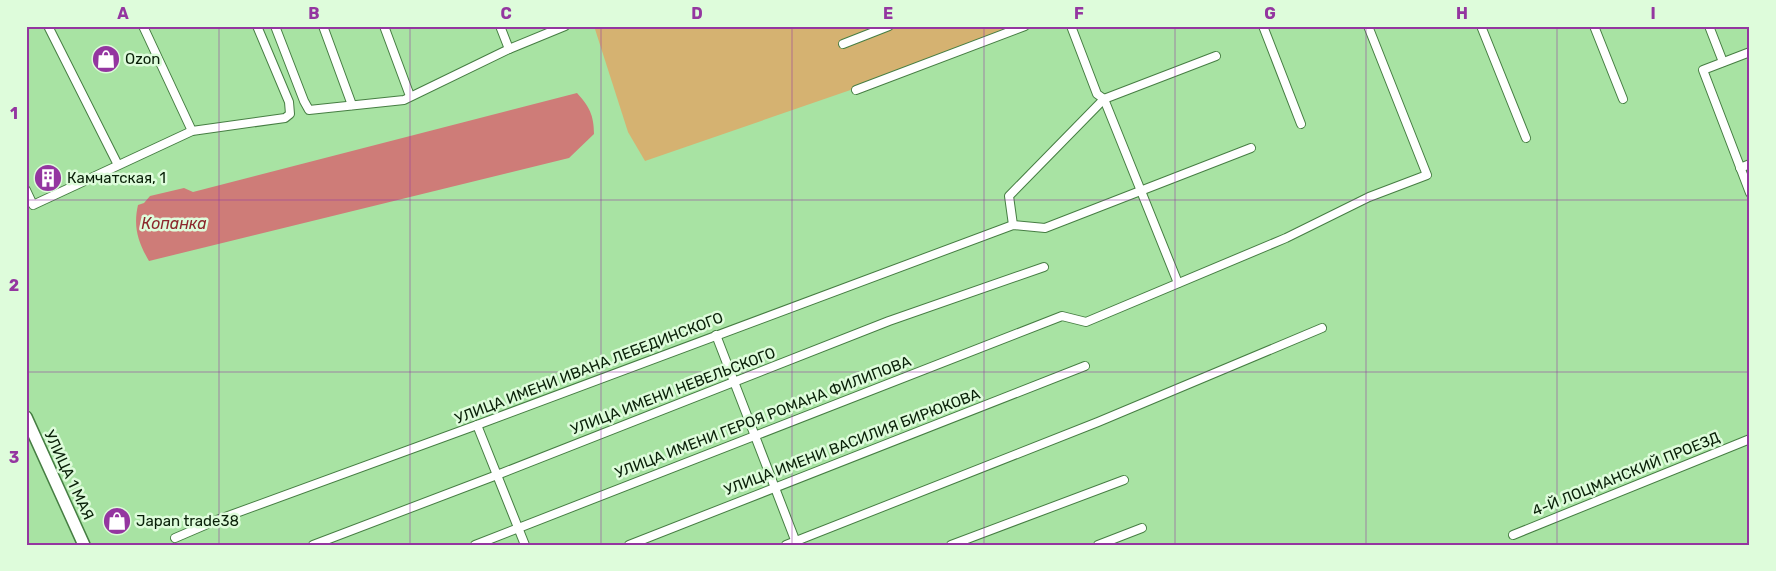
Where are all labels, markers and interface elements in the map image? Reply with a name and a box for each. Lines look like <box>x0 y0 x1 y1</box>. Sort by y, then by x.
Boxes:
text: A <box>117 4 129 23</box>
text: B <box>308 4 320 23</box>
text: C <box>500 4 512 23</box>
text: D <box>691 4 703 23</box>
text: E <box>883 4 893 23</box>
text: F <box>1074 4 1084 23</box>
text: G <box>1264 4 1276 23</box>
text: H <box>1456 4 1468 23</box>
text: I <box>1650 4 1656 23</box>
shop icon: Ozon <box>91 44 121 74</box>
place label: Ozon <box>125 50 160 68</box>
text: 1 <box>10 104 18 123</box>
building icon: Камчатская, 1 <box>33 163 63 193</box>
place label: Камчатская, 1 <box>67 169 166 187</box>
water label: Копанка <box>141 214 207 233</box>
text: 2 <box>9 276 19 295</box>
street label: УЛИЦА ИМЕНИ ИВАНА ЛЕБЕДИНСКОГО <box>452 308 726 428</box>
street label: УЛИЦА ИМЕНИ НЕВЕЛЬСКОГО <box>568 344 778 438</box>
street label: УЛИЦА ИМЕНИ ГЕРОЯ РОМАНА ФИЛИПОВА <box>612 352 914 482</box>
street label: УЛИЦА ИМЕНИ ВАСИЛИЯ БИРЮКОВА <box>721 385 983 499</box>
street label: УЛИЦА 1 МАЯ <box>40 427 98 523</box>
street label: 4-Й ЛОЦМАНСКИЙ ПРОЕЗД <box>1530 428 1723 520</box>
text: 3 <box>9 448 19 467</box>
shop icon: Japan trade38 <box>102 506 132 536</box>
place label: Japan trade38 <box>136 512 239 530</box>

